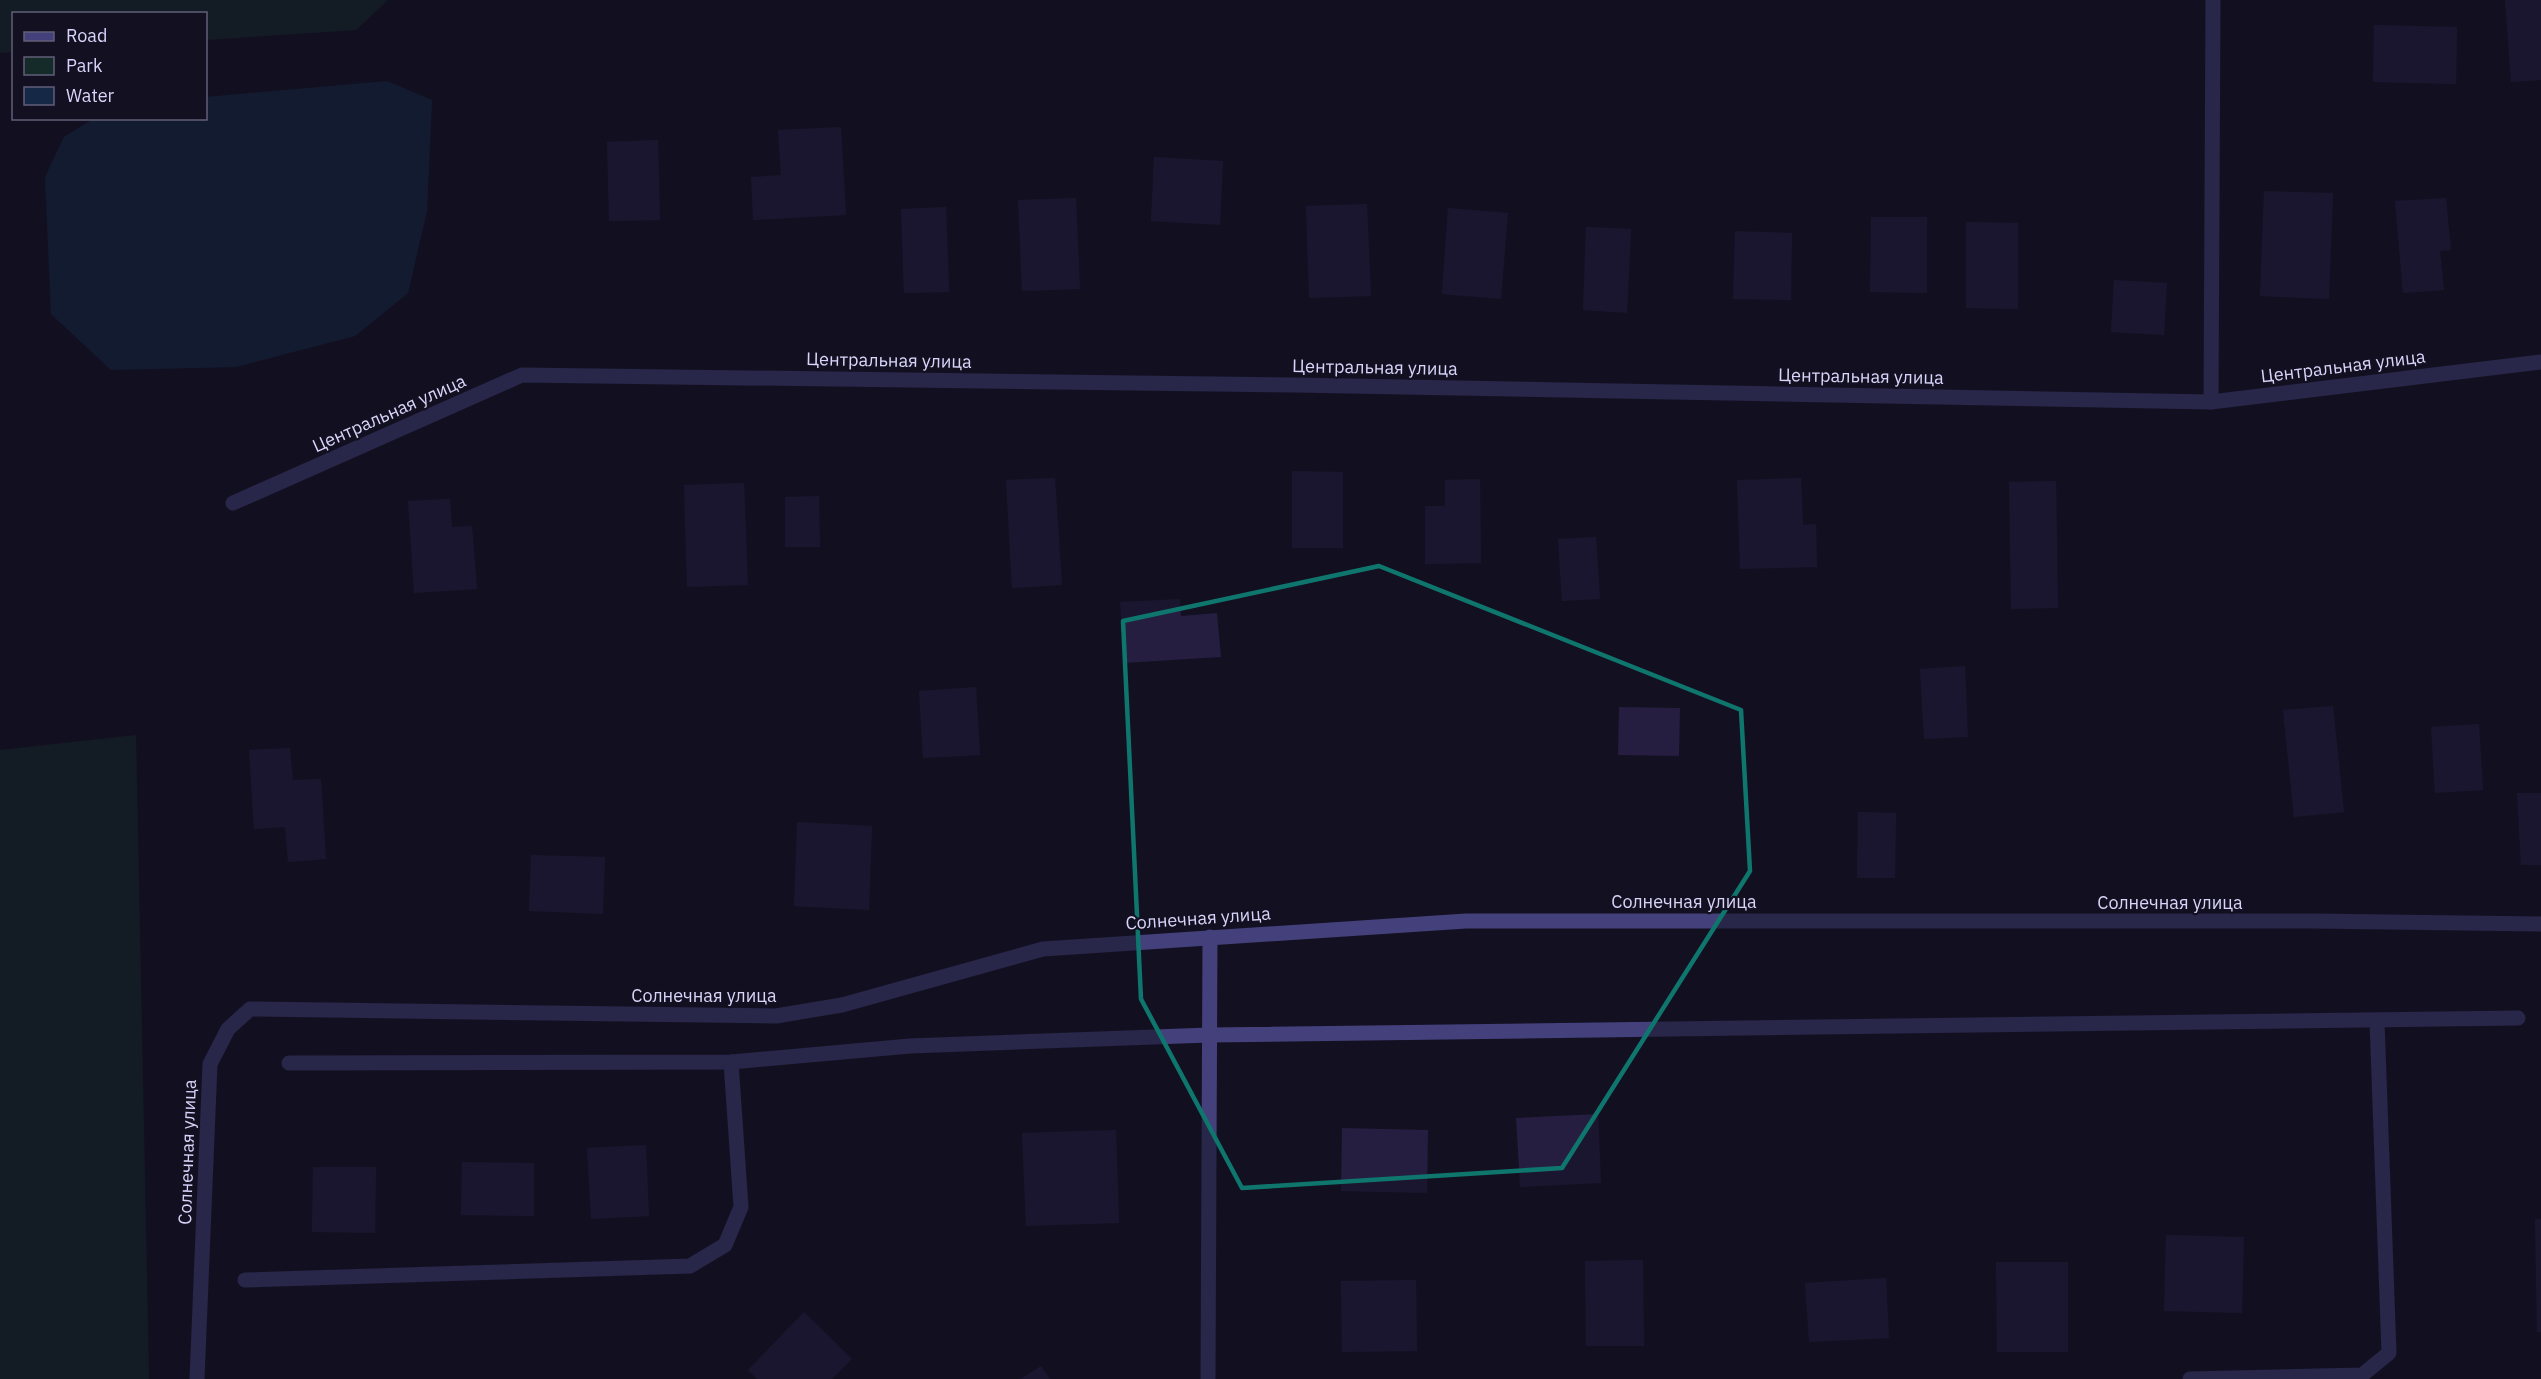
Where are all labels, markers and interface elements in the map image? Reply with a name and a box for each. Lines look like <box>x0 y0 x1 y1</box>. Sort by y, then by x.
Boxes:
legend <box>12 12 207 120</box>
text: Road <box>66 24 107 47</box>
text: Park <box>66 54 103 77</box>
text: Water <box>66 84 115 107</box>
street label: Центральная улица <box>2259 344 2427 388</box>
street label: Центральная улица <box>806 347 972 373</box>
street label: Центральная улица <box>1292 354 1458 380</box>
street label: Центральная улица <box>1778 363 1944 389</box>
street label: Центральная улица <box>309 369 470 457</box>
street label: Солнечная улица <box>1611 890 1757 913</box>
street label: Солнечная улица <box>2097 891 2243 914</box>
street label: Солнечная улица <box>1125 901 1272 935</box>
street label: Солнечная улица <box>631 984 777 1007</box>
street label: Солнечная улица <box>173 1079 201 1225</box>

